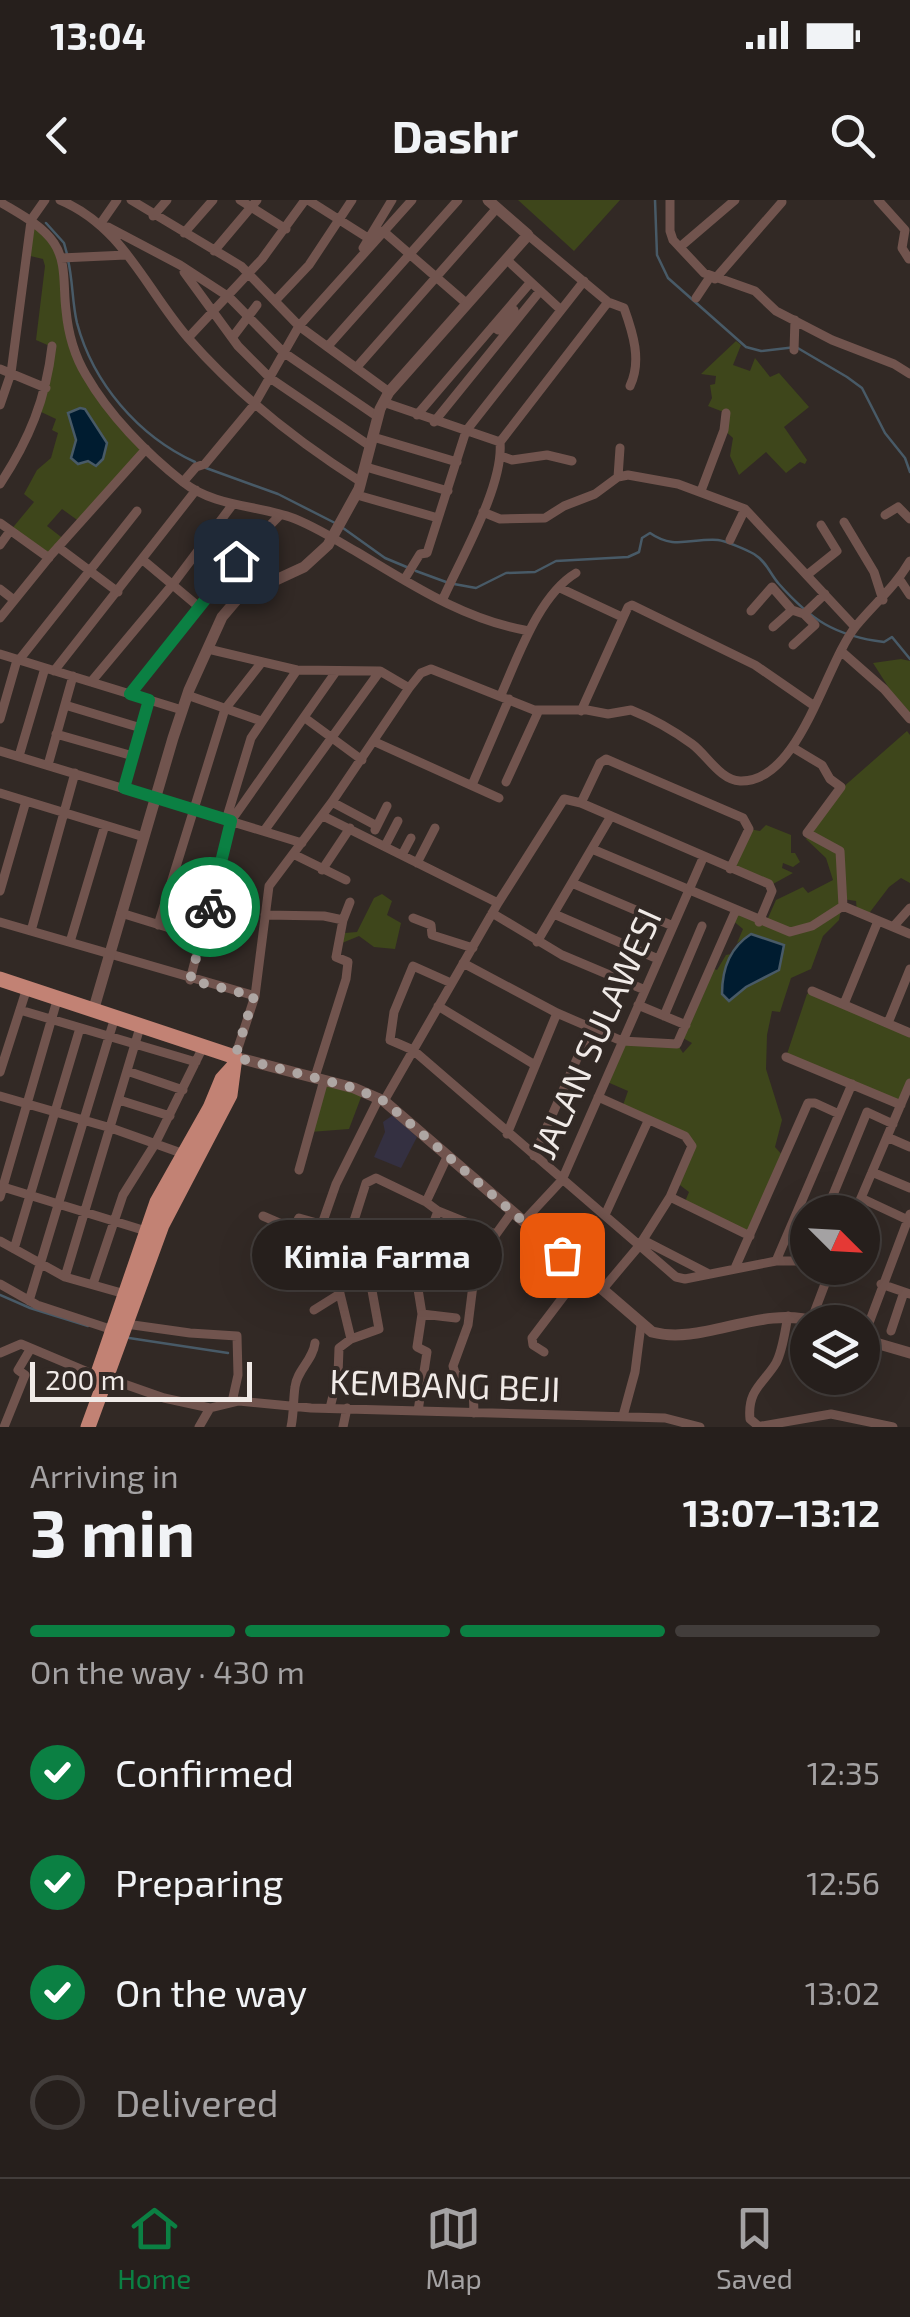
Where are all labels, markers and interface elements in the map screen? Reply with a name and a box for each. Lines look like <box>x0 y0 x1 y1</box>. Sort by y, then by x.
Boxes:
text: 13:04 <box>50 12 146 58</box>
icon: back <box>30 108 85 163</box>
text: Dashr <box>392 108 518 162</box>
icon: search <box>825 108 880 163</box>
pin <box>194 519 279 604</box>
icon: home <box>209 534 264 589</box>
courier <box>160 857 260 957</box>
icon: bike <box>183 880 238 935</box>
street label: JALAN SULAWESI <box>521 901 669 1165</box>
north arrow <box>790 1195 880 1285</box>
map controls <box>790 1195 880 1395</box>
pin <box>520 1213 605 1298</box>
callout: Kimia Farma <box>252 1220 502 1290</box>
icon: bag <box>535 1228 590 1283</box>
text: Kimia Farma <box>284 1236 470 1274</box>
button: layers <box>790 1305 880 1395</box>
scale bar <box>30 1357 252 1402</box>
street label: KEMBANG BEJI <box>329 1359 561 1409</box>
text: 200 m <box>45 1362 125 1396</box>
text: Arriving in <box>30 1456 179 1494</box>
text: 13:07–13:12 <box>683 1489 880 1535</box>
text: 3 min <box>30 1492 195 1570</box>
text: On the way · 430 m <box>30 1652 305 1690</box>
icon: check <box>30 1745 85 1800</box>
text: Confirmed <box>115 1749 294 1795</box>
text: 12:35 <box>807 1753 880 1791</box>
icon: check <box>30 1855 85 1910</box>
text: Preparing <box>115 1859 283 1905</box>
text: 12:56 <box>806 1863 880 1901</box>
icon: check <box>30 1965 85 2020</box>
text: On the way <box>115 1969 307 2015</box>
text: 13:02 <box>805 1973 880 2011</box>
text: Delivered <box>115 2079 279 2125</box>
tab: Home <box>117 2201 191 2295</box>
tab: Map <box>426 2201 482 2295</box>
tab: Saved <box>716 2201 793 2295</box>

